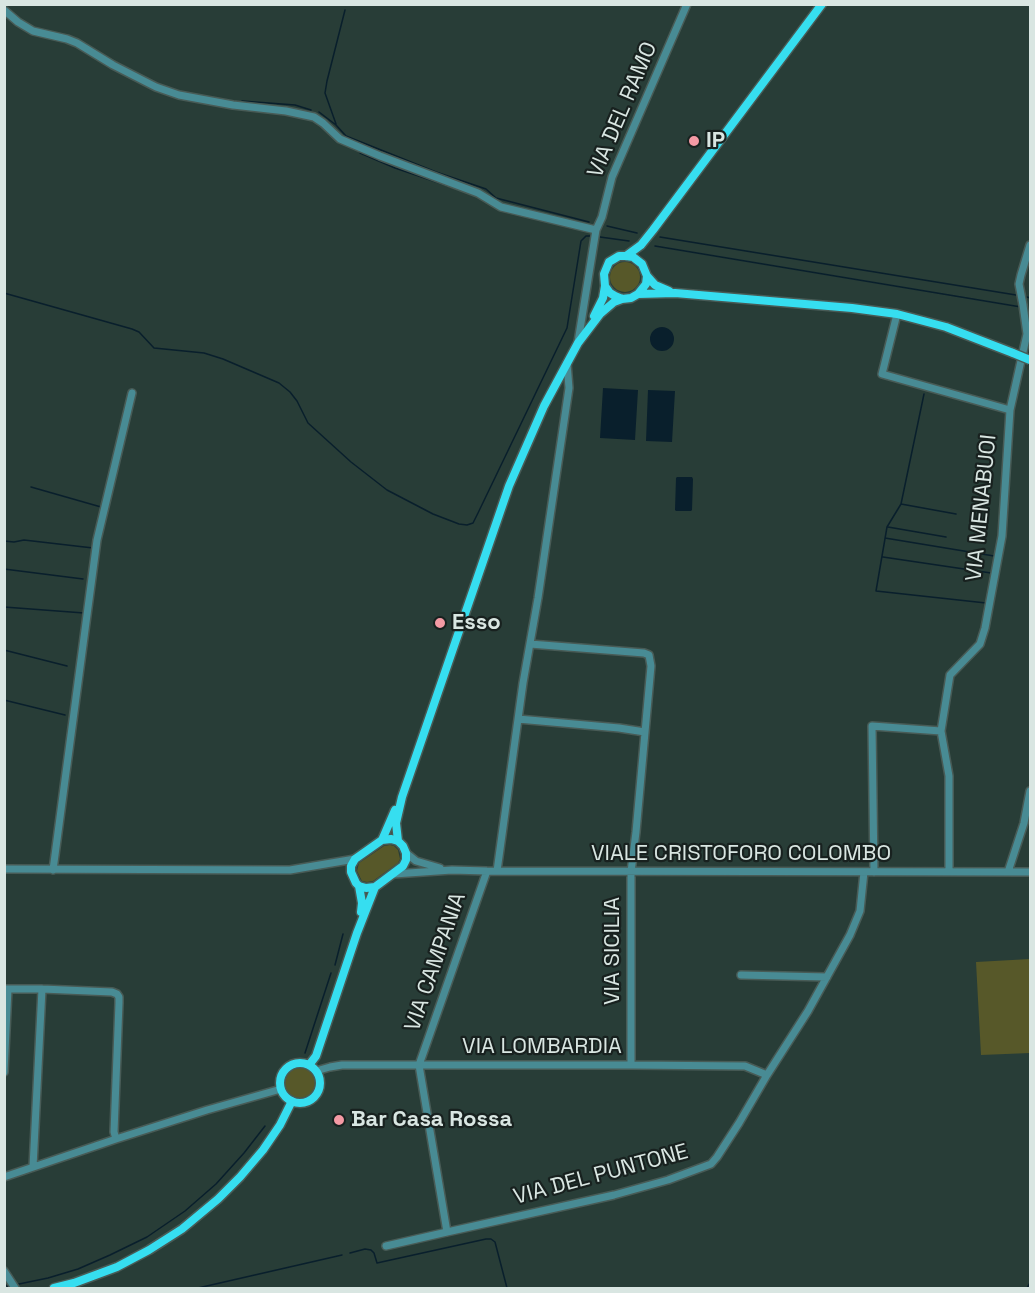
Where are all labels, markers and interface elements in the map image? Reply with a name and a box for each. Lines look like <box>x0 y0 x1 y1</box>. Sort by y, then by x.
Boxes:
street label: VIA DEL RAMO <box>583 38 663 182</box>
place label: IP <box>706 128 725 154</box>
marker: IP <box>687 134 701 148</box>
street label: VIA MENABUOI <box>961 433 1003 583</box>
place label: Esso <box>452 610 501 636</box>
marker: Esso <box>433 616 447 630</box>
street label: VIALE CRISTOFORO COLOMBO <box>591 841 891 867</box>
street label: VIA CAMPANIA <box>400 889 472 1035</box>
street label: VIA SICILIA <box>600 897 626 1005</box>
street label: VIA LOMBARDIA <box>462 1034 622 1060</box>
place label: Bar Casa Rossa <box>351 1107 512 1133</box>
marker: Bar Casa Rossa <box>332 1113 346 1127</box>
street label: VIA DEL PUNTONE <box>511 1139 691 1211</box>

